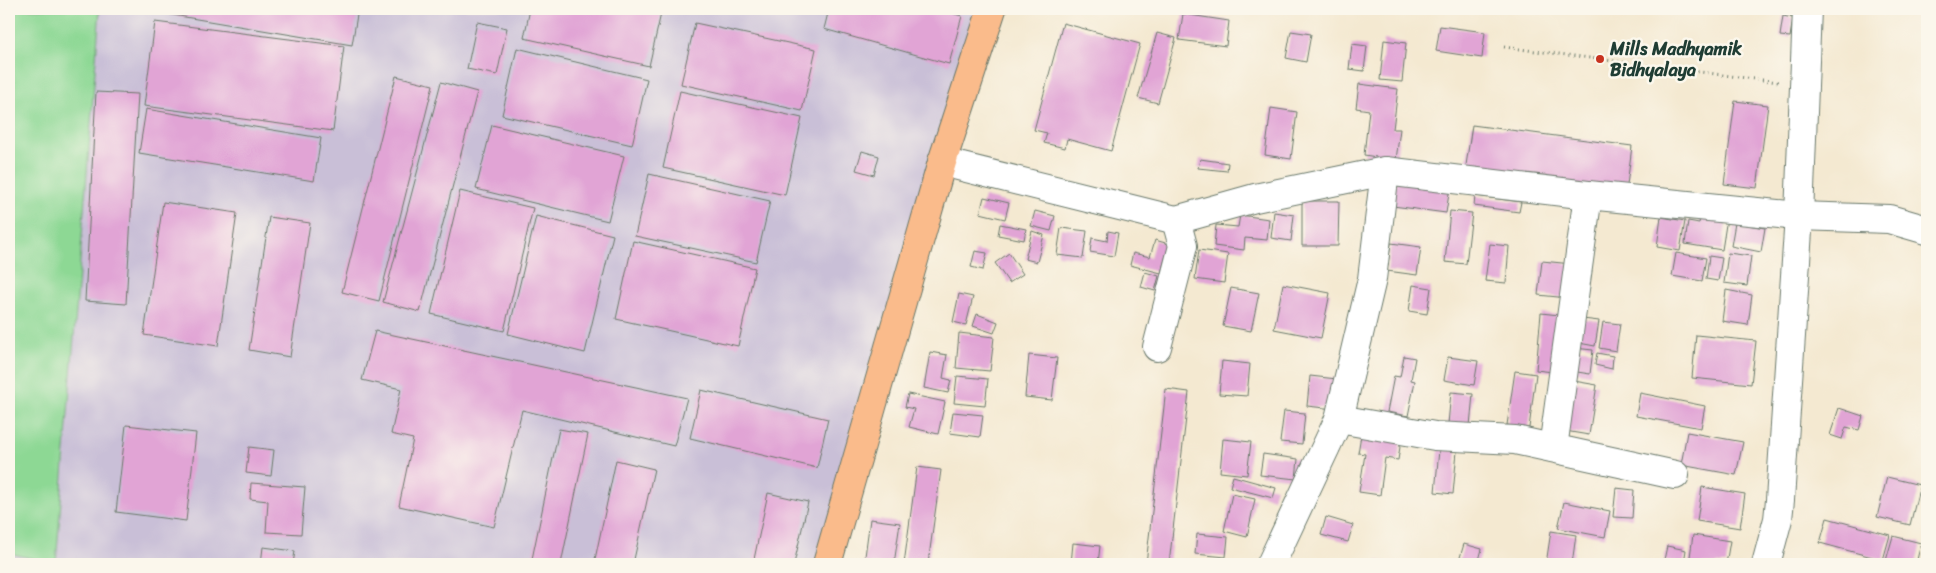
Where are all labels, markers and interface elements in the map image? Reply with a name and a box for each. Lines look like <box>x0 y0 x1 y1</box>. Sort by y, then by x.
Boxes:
place label: Mills Madhyamik Bidhyalaya <box>1609 33 1742 86</box>
marker: Mills Madhyamik Bidhyalaya <box>1594 53 1606 65</box>

